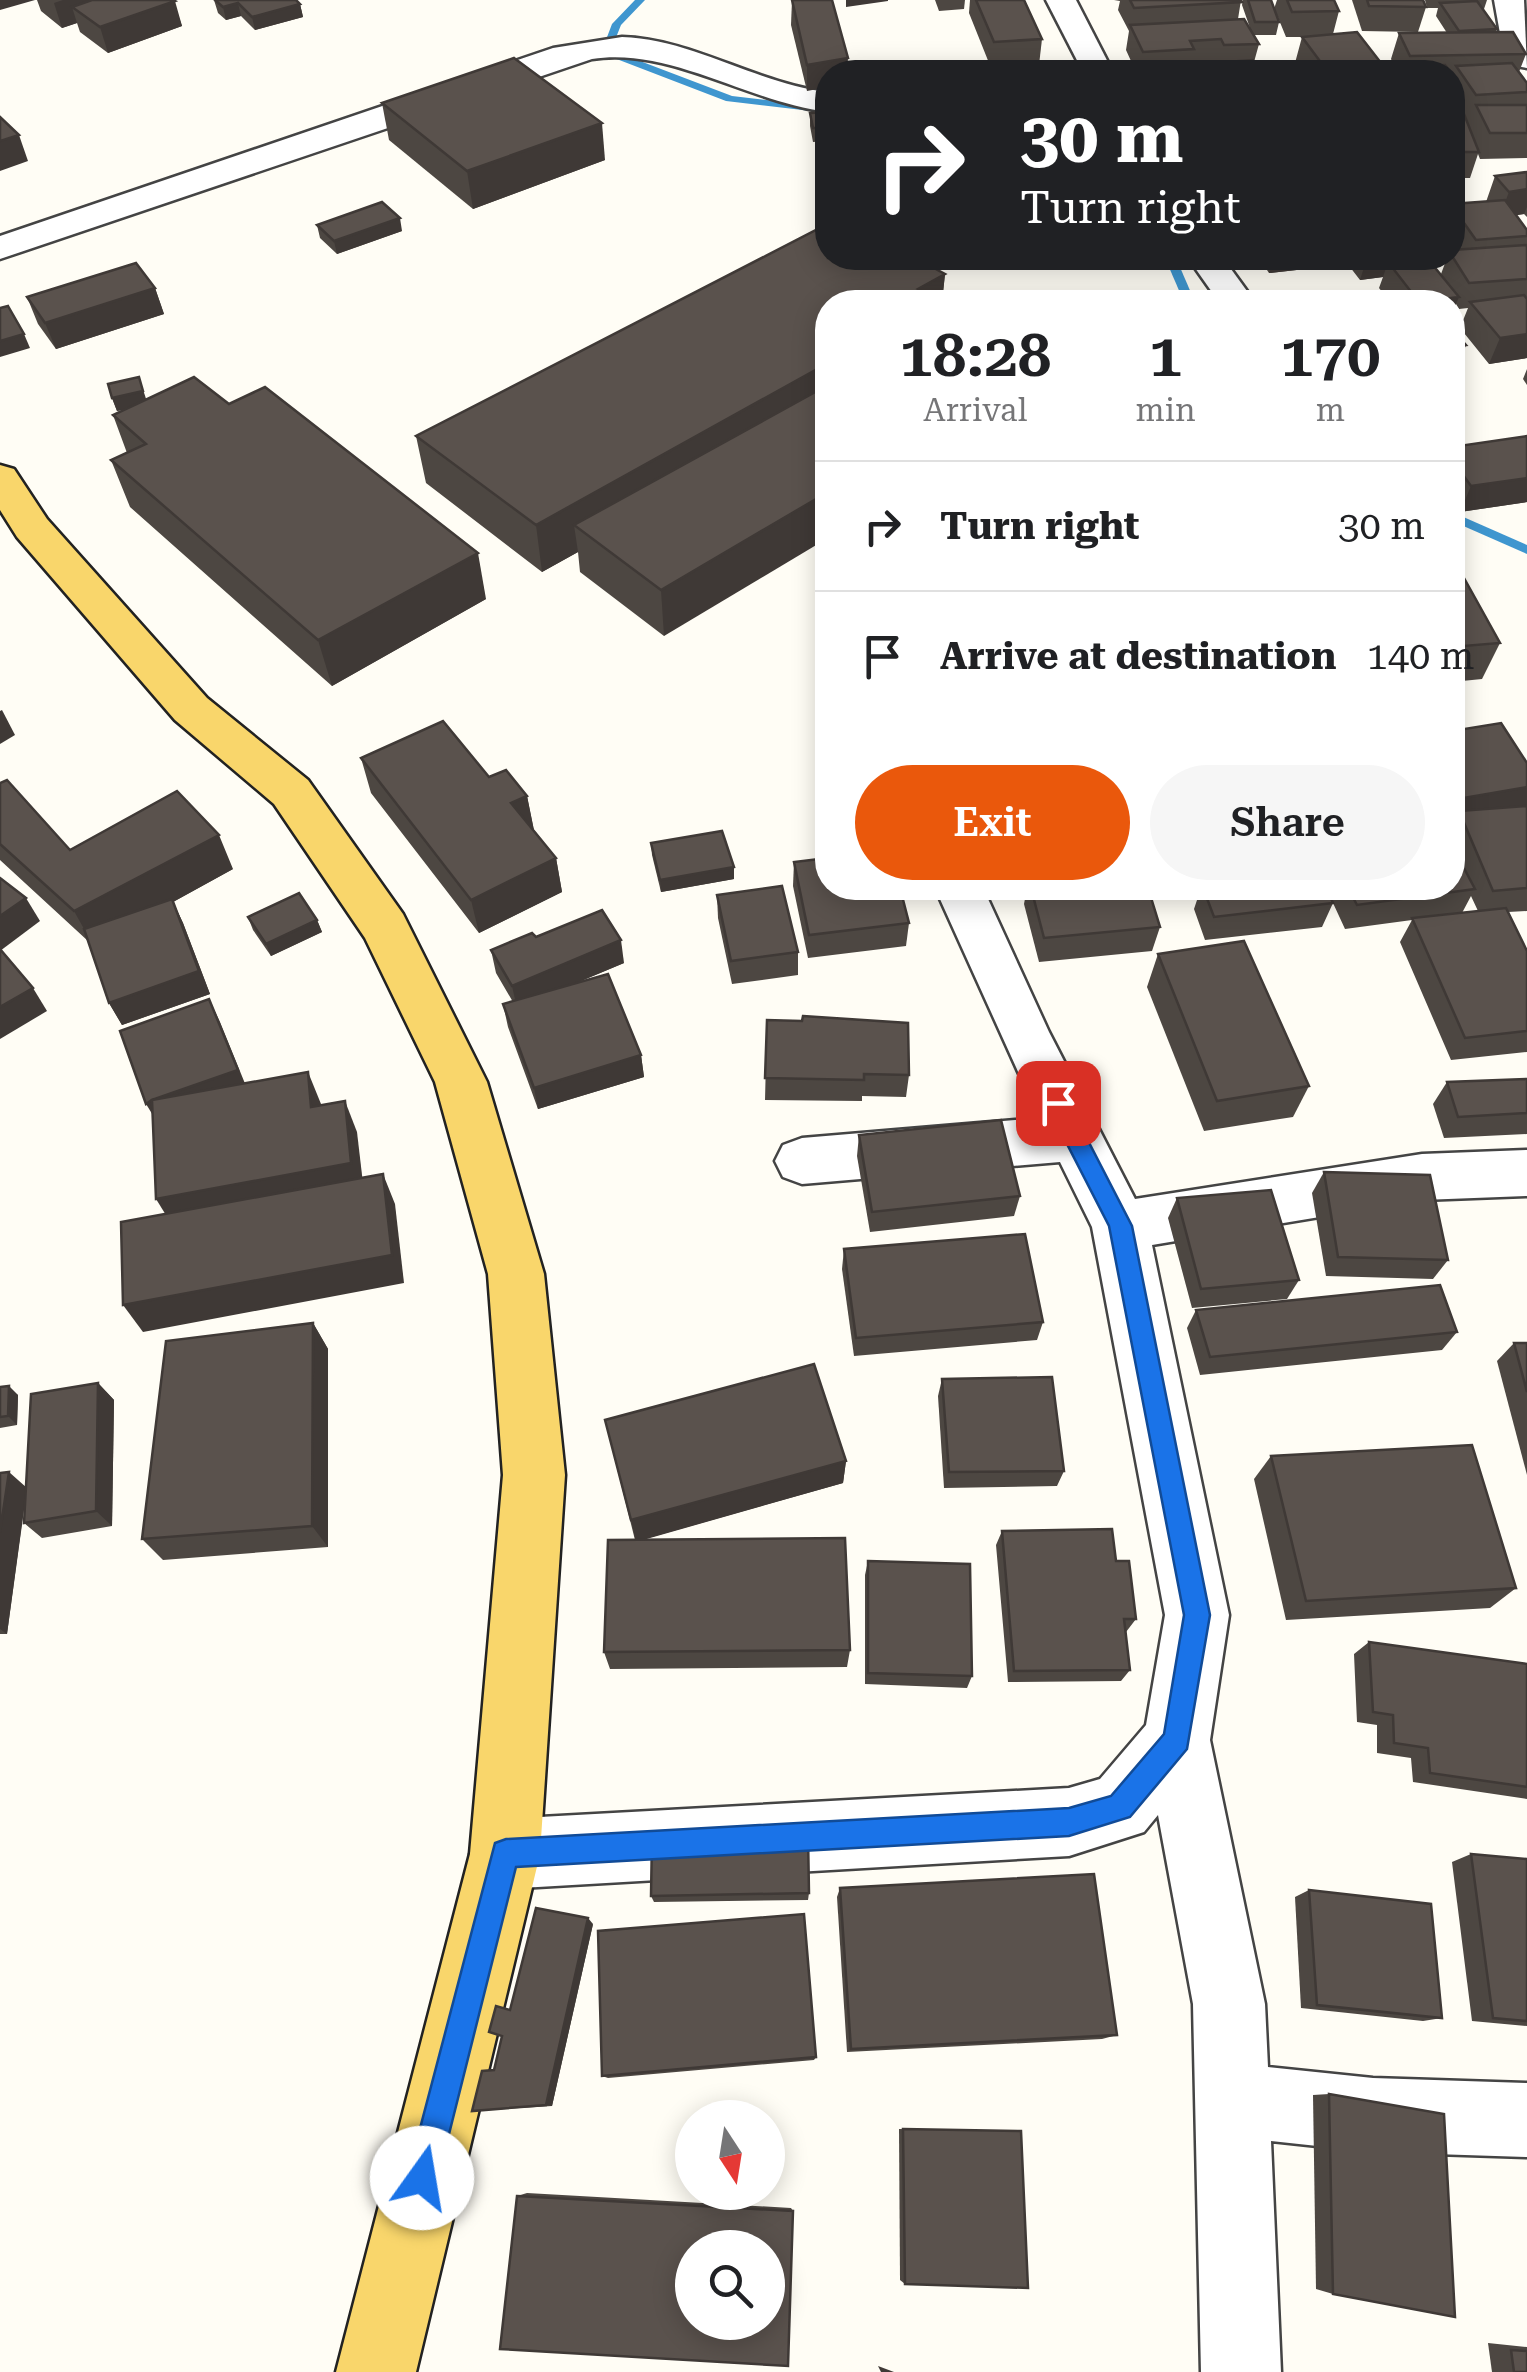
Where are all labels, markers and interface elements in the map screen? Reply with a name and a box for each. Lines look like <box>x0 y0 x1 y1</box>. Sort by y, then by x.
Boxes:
text: 30 m <box>1020 97 1184 179</box>
icon: right <box>855 100 985 230</box>
text: Turn right <box>1020 181 1241 234</box>
text: 18:28 <box>899 320 1051 391</box>
text: 1 <box>1149 320 1182 391</box>
text: 170 <box>1280 320 1381 391</box>
text: Arrival <box>923 391 1027 429</box>
text: min <box>1136 391 1196 429</box>
text: m <box>1316 391 1345 429</box>
icon: right <box>855 499 910 554</box>
text: Turn right <box>940 504 1139 548</box>
text: 30 m <box>1338 504 1425 548</box>
icon: arrive <box>855 629 910 684</box>
text: Arrive at destination <box>940 634 1336 678</box>
text: 140 m <box>1366 634 1475 678</box>
button: Exit <box>855 765 1130 880</box>
button: Share <box>1150 765 1425 880</box>
pin <box>1016 1061 1101 1146</box>
icon: arrive <box>1031 1076 1086 1131</box>
north arrow <box>675 2100 785 2210</box>
map controls <box>675 2100 785 2340</box>
position arrow <box>370 2126 474 2230</box>
button: search <box>675 2230 785 2340</box>

